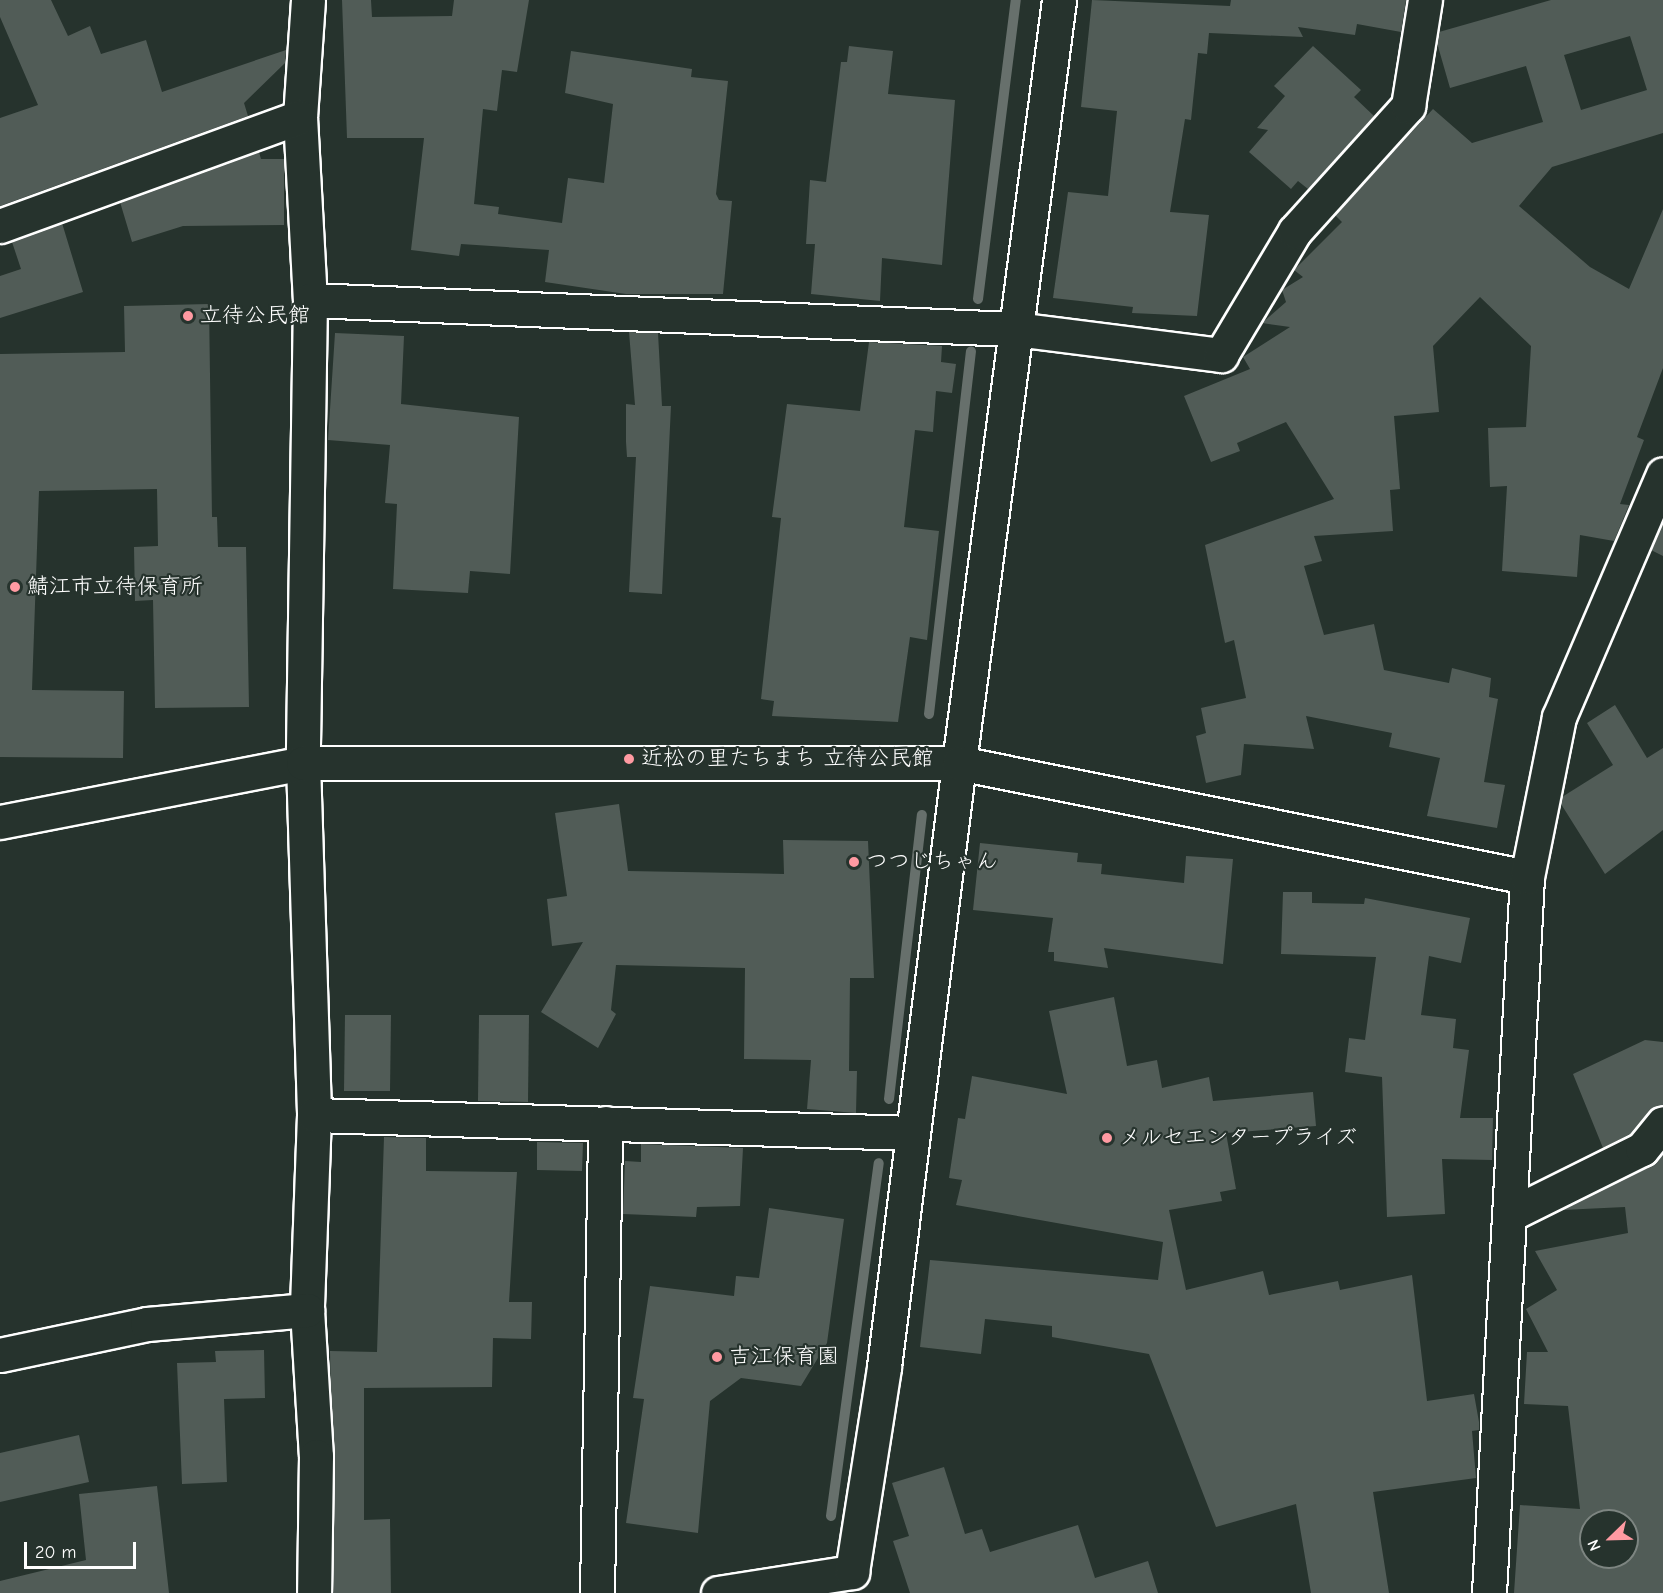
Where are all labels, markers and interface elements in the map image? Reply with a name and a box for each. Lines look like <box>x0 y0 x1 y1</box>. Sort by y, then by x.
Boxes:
place label: 立待公民館 <box>200 303 310 329</box>
marker: 立待公民館 <box>181 309 195 323</box>
place label: 鯖江市立待保育所 <box>27 574 203 600</box>
marker: 鯖江市立待保育所 <box>8 580 22 594</box>
place label: 近松の里たちまち 立待公民館 <box>641 746 934 772</box>
marker: 近松の里たちまち 立待公民館 <box>622 752 636 766</box>
place label: つつじちゃん <box>866 849 998 875</box>
marker: つつじちゃん <box>847 855 861 869</box>
place label: メルセエンタープライズ <box>1119 1125 1361 1151</box>
marker: メルセエンタープライズ <box>1100 1131 1114 1145</box>
place label: 吉江保育園 <box>729 1344 839 1370</box>
marker: 吉江保育園 <box>710 1350 724 1364</box>
north arrow <box>1579 1509 1639 1569</box>
scale bar <box>27 1530 140 1568</box>
text: N <box>1584 1537 1605 1554</box>
text: 20 m <box>35 1542 76 1563</box>

